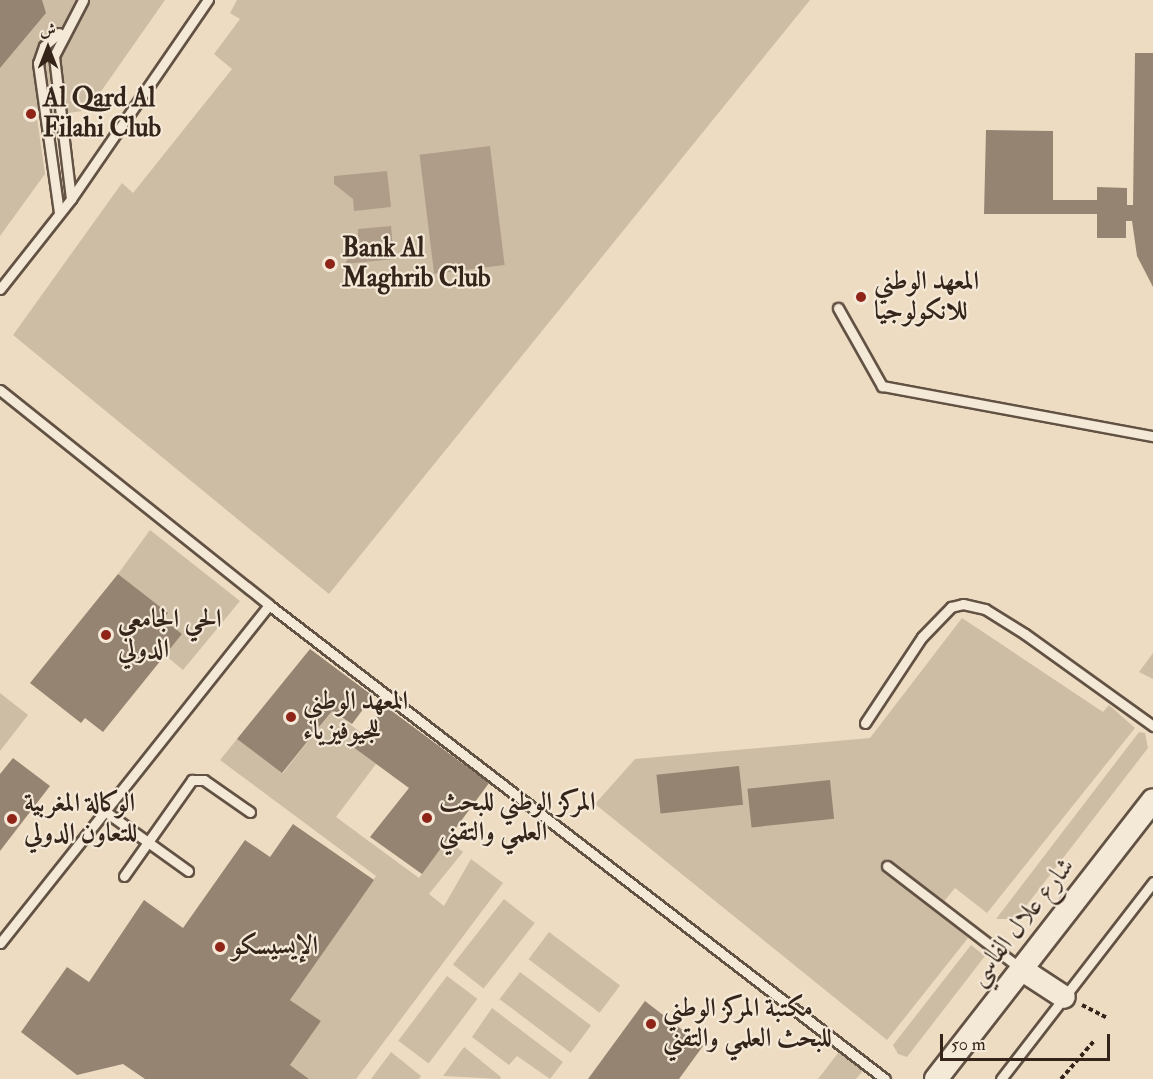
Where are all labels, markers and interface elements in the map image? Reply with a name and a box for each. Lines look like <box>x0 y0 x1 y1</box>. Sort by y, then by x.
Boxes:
north arrow <box>18 18 78 78</box>
text: ش <box>40 20 56 40</box>
place label: Al Qard Al Filahi Club <box>43 83 161 144</box>
marker: Al Qard Al Filahi Club <box>24 107 38 121</box>
place label: Bank Al Maghrib Club <box>342 233 491 294</box>
marker: Bank Al Maghrib Club <box>323 257 337 271</box>
place label: المعهد الوطني للانكولوجيا <box>874 266 979 328</box>
marker: المعهد الوطني للانكولوجيا <box>852 288 870 306</box>
place label: الحي الجامعي الدولي <box>118 604 222 666</box>
marker: الحي الجامعي الدولي <box>99 628 113 642</box>
place label: المعهد الوطني للجيوفيزياء <box>303 686 408 748</box>
marker: المعهد الوطني للجيوفيزياء <box>284 710 298 724</box>
place label: المركز الوطني للبحث العلمي والتقني <box>439 787 596 849</box>
place label: الوكالة المغربية للتعاون الدولي <box>24 788 137 850</box>
marker: المركز الوطني للبحث العلمي والتقني <box>420 811 434 825</box>
marker: الوكالة المغربية للتعاون الدولي <box>5 812 19 826</box>
street label: شارع علال الفاسي <box>962 852 1082 992</box>
place label: اﻹيسيسكو <box>232 931 318 963</box>
marker: اﻹيسيسكو <box>213 940 227 954</box>
place label: مكتبة المركز الوطني للبحث العلمي والتقني <box>663 993 832 1054</box>
marker: مكتبة المركز الوطني للبحث العلمي والتقني <box>644 1017 658 1031</box>
scale bar <box>943 1022 1112 1060</box>
text: 50 m <box>951 1033 986 1056</box>

